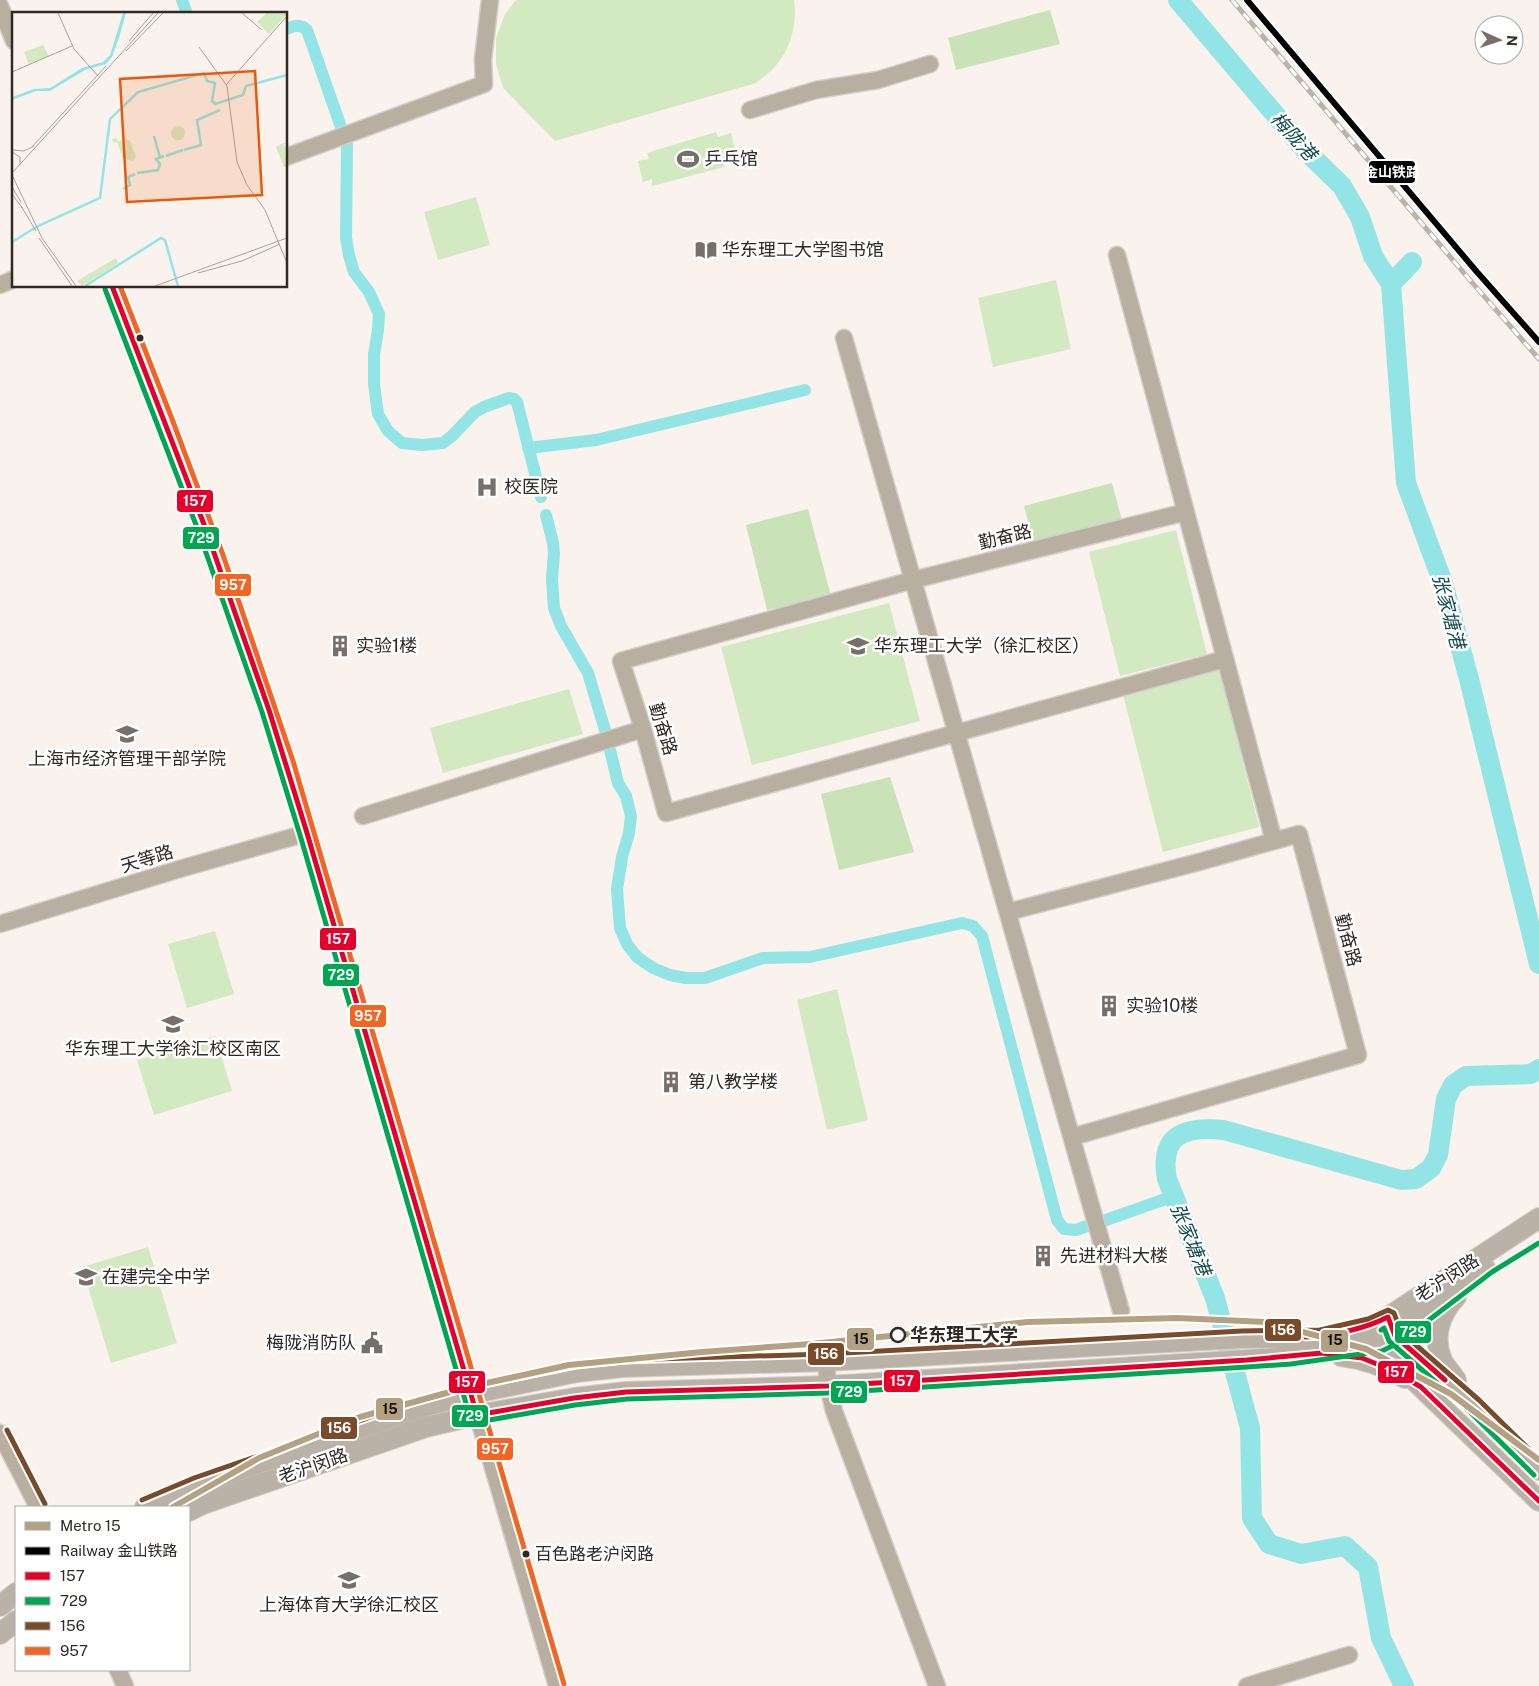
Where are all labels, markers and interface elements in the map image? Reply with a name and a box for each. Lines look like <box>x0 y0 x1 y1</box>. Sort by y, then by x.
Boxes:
inset map <box>12 12 288 288</box>
north arrow <box>1474 15 1524 65</box>
text: N <box>1504 35 1520 47</box>
water label: 梅陇港 <box>1267 107 1323 167</box>
sports icon: 乒乓馆 <box>675 146 701 172</box>
place label: 乒乓馆 <box>704 148 758 169</box>
line badge: 金山铁路 <box>1368 160 1416 184</box>
text: 金山铁路 <box>1364 164 1420 180</box>
library icon: 华东理工大学图书馆 <box>693 237 719 263</box>
place label: 华东理工大学图书馆 <box>722 239 884 260</box>
unlabelled marker <box>135 333 145 343</box>
hospital icon: 校医院 <box>474 474 500 500</box>
place label: 校医院 <box>504 476 558 497</box>
line badge: 157 <box>176 489 214 513</box>
text: 157 <box>183 493 207 509</box>
street label: 勤奋路 <box>976 520 1034 553</box>
line badge: 729 <box>182 526 220 550</box>
text: 729 <box>188 530 214 546</box>
water label: 张家塘港 <box>1429 571 1470 653</box>
line badge: 957 <box>214 573 252 597</box>
text: 957 <box>219 577 247 593</box>
building icon: 实验1楼 <box>327 633 353 659</box>
school or university icon: 华东理工大学（徐汇校区） <box>845 633 871 659</box>
place label: 实验1楼 <box>356 635 417 656</box>
place label: 华东理工大学（徐汇校区） <box>874 635 1090 656</box>
street label: 勤奋路 <box>646 700 681 758</box>
school or university icon: 上海市经济管理干部学院 <box>114 721 140 747</box>
place label: 上海市经济管理干部学院 <box>28 748 226 769</box>
street label: 天等路 <box>118 841 176 876</box>
street label: 勤奋路 <box>1331 911 1366 969</box>
line badge: 157 <box>319 927 357 951</box>
text: 157 <box>326 931 350 947</box>
line badge: 729 <box>322 963 360 987</box>
text: 729 <box>328 967 354 983</box>
building icon: 实验10楼 <box>1096 993 1122 1019</box>
place label: 实验10楼 <box>1126 995 1198 1016</box>
line badge: 957 <box>349 1004 387 1028</box>
text: 957 <box>354 1008 382 1024</box>
school or university icon: 华东理工大学徐汇校区南区 <box>160 1011 186 1037</box>
place label: 华东理工大学徐汇校区南区 <box>65 1038 281 1059</box>
building icon: 第八教学楼 <box>658 1069 684 1095</box>
place label: 第八教学楼 <box>688 1071 778 1092</box>
water label: 张家塘港 <box>1167 1200 1217 1281</box>
building icon: 先进材料大楼 <box>1030 1243 1056 1269</box>
place label: 先进材料大楼 <box>1060 1245 1168 1266</box>
street label: 老沪闵路 <box>1411 1249 1483 1306</box>
school or university icon: 在建完全中学 <box>73 1264 99 1290</box>
place label: 在建完全中学 <box>102 1266 210 1287</box>
line badge: 156 <box>1264 1318 1302 1342</box>
line badge: 729 <box>1394 1320 1432 1344</box>
text: 156 <box>1271 1322 1295 1338</box>
place label: 华东理工大学 <box>910 1324 1018 1345</box>
text: 729 <box>1400 1324 1426 1340</box>
line badge: 15 <box>846 1327 875 1351</box>
marker: 华东理工大学 <box>890 1327 906 1343</box>
line badge: 15 <box>1320 1329 1349 1353</box>
public building icon: 梅陇消防队 <box>359 1330 385 1356</box>
text: 15 <box>853 1331 869 1347</box>
place label: 梅陇消防队 <box>266 1332 356 1353</box>
text: 15 <box>1327 1332 1343 1348</box>
line badge: 156 <box>807 1342 845 1366</box>
text: 156 <box>814 1346 838 1362</box>
line badge: 157 <box>1377 1360 1415 1384</box>
text: 157 <box>1384 1364 1408 1380</box>
line badge: 157 <box>883 1369 921 1393</box>
line badge: 157 <box>448 1370 486 1394</box>
text: 157 <box>890 1373 914 1389</box>
text: 157 <box>455 1374 479 1390</box>
line badge: 729 <box>830 1380 868 1404</box>
text: 729 <box>836 1384 862 1400</box>
line badge: 15 <box>375 1397 404 1421</box>
text: 15 <box>382 1401 398 1417</box>
line badge: 729 <box>451 1404 489 1428</box>
text: 729 <box>457 1408 483 1424</box>
line badge: 156 <box>320 1416 358 1440</box>
text: 156 <box>327 1420 351 1436</box>
line badge: 957 <box>476 1437 514 1461</box>
text: 957 <box>481 1441 509 1457</box>
street label: 老沪闵路 <box>275 1444 350 1487</box>
legend <box>15 1506 190 1671</box>
text: Metro 15 <box>60 1517 121 1534</box>
text: Railway 金山铁路 <box>60 1542 178 1559</box>
place label: 百色路老沪闵路 <box>535 1544 654 1564</box>
marker: 百色路老沪闵路 <box>521 1549 531 1559</box>
text: 157 <box>60 1567 85 1584</box>
school or university icon: 上海体育大学徐汇校区 <box>336 1567 362 1593</box>
text: 729 <box>60 1592 87 1609</box>
place label: 上海体育大学徐汇校区 <box>259 1594 439 1615</box>
text: 156 <box>60 1617 85 1634</box>
text: 957 <box>60 1642 88 1659</box>

